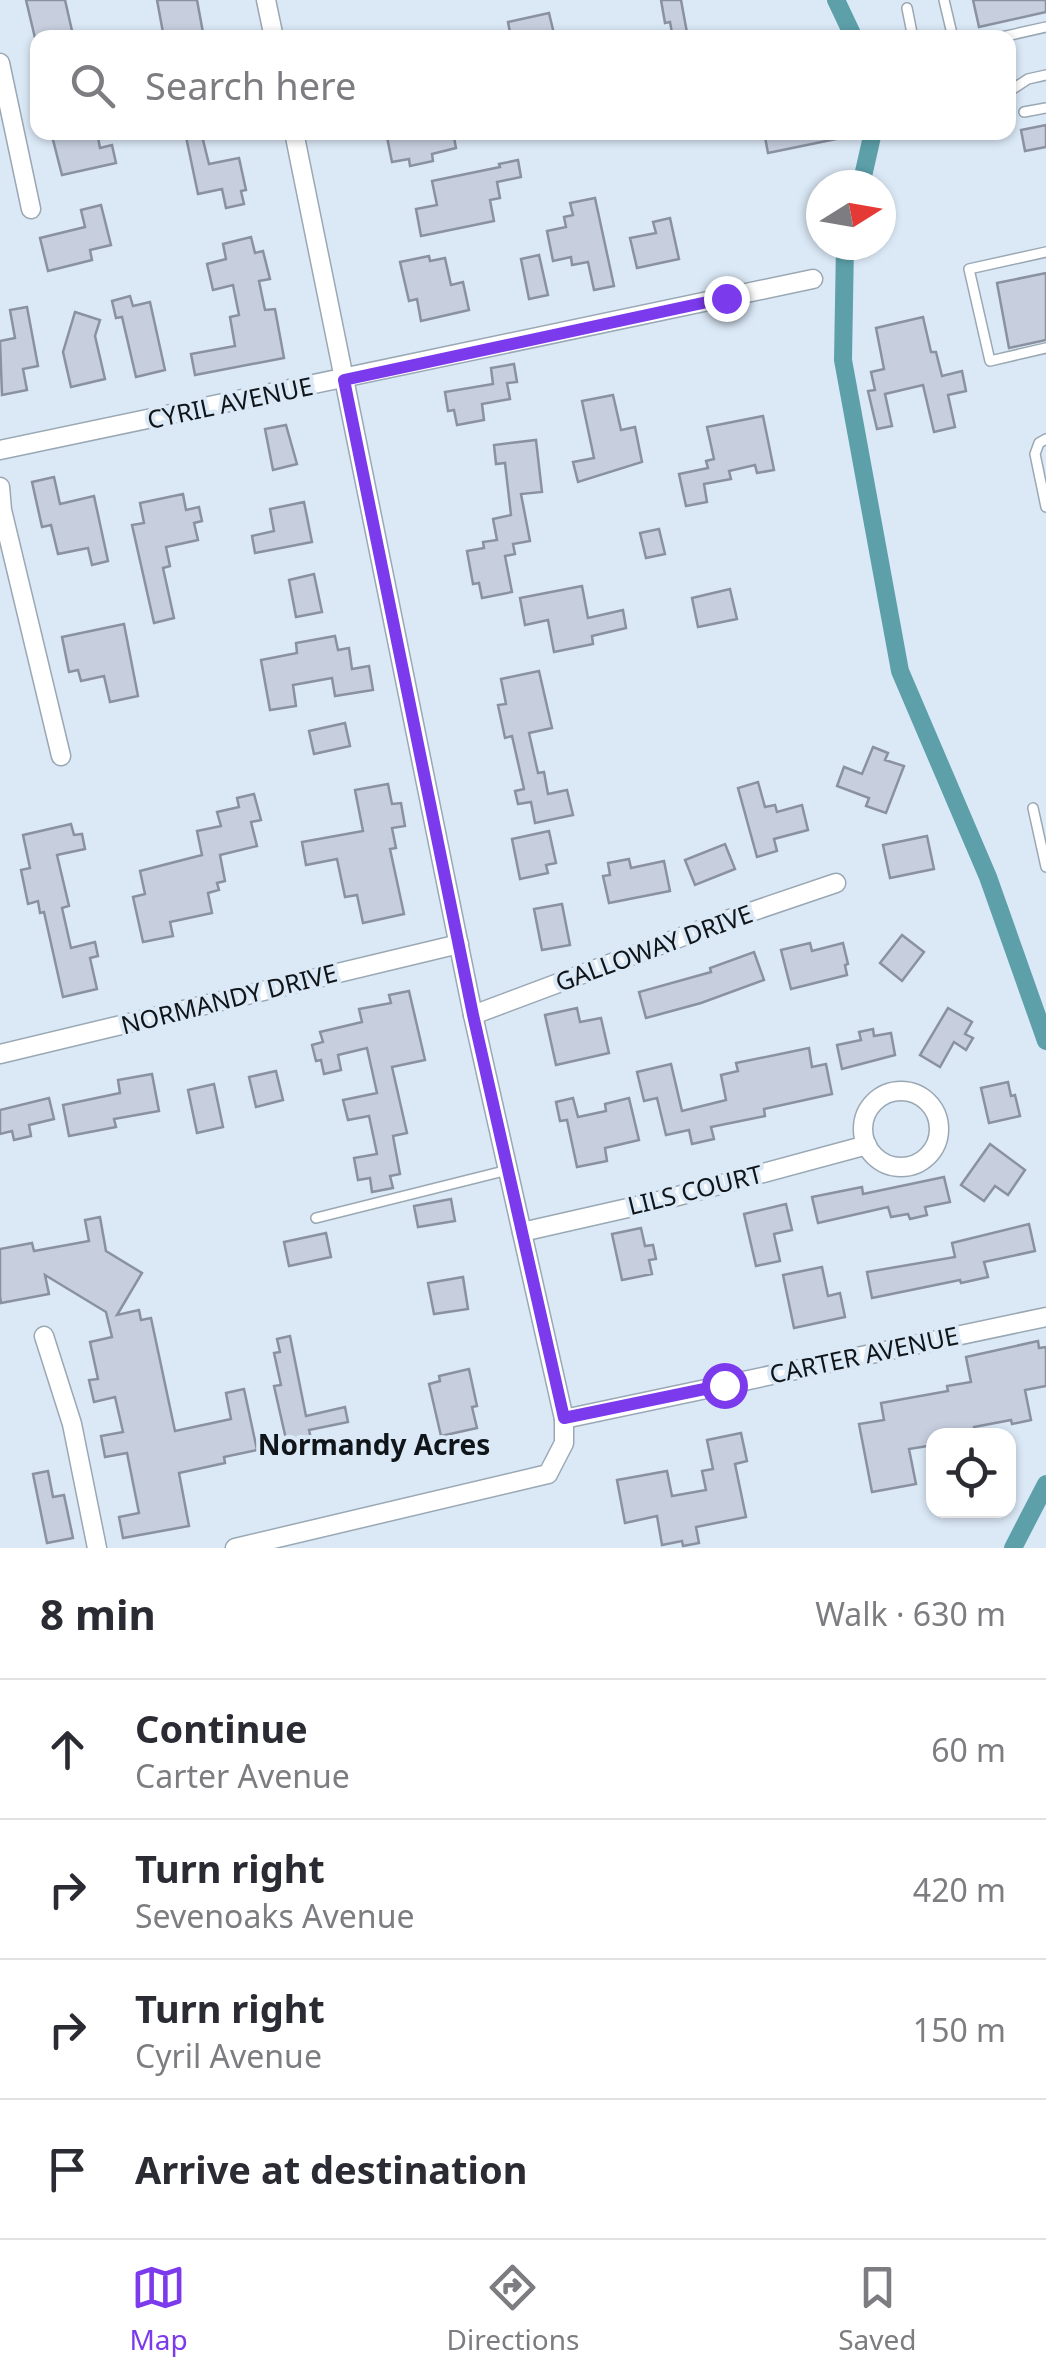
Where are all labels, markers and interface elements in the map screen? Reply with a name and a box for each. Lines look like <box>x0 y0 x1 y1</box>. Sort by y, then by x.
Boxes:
search box <box>30 30 1016 140</box>
icon: search <box>65 58 120 113</box>
text: Search here <box>145 59 356 111</box>
north arrow <box>806 170 896 260</box>
route end <box>704 276 750 322</box>
street label: CYRIL AVENUE <box>144 368 316 436</box>
street label: GALLOWAY DRIVE <box>550 896 757 999</box>
street label: NORMANDY DRIVE <box>117 955 340 1041</box>
street label: LILS COURT <box>624 1156 766 1222</box>
street label: CARTER AVENUE <box>766 1317 961 1391</box>
route start <box>702 1363 748 1409</box>
district label: Normandy Acres <box>258 1425 490 1463</box>
map controls <box>926 1428 1016 1518</box>
button: locate <box>926 1428 1016 1518</box>
text: 8 min <box>40 1585 156 1642</box>
text: Walk · 630 m <box>815 1592 1006 1635</box>
text: Continue <box>135 1702 308 1754</box>
icon: ahead <box>40 1722 95 1777</box>
text: 60 m <box>931 1728 1006 1771</box>
text: Carter Avenue <box>135 1754 350 1797</box>
text: Turn right <box>135 1842 325 1894</box>
icon: right <box>40 1862 95 1917</box>
text: 420 m <box>913 1868 1006 1911</box>
text: Sevenoaks Avenue <box>135 1894 414 1937</box>
text: Turn right <box>135 1982 325 2034</box>
icon: right <box>40 2002 95 2057</box>
text: 150 m <box>913 2008 1006 2051</box>
text: Cyril Avenue <box>135 2034 322 2077</box>
icon: arrive <box>40 2142 95 2197</box>
text: Arrive at destination <box>135 2143 527 2195</box>
tab: Map <box>129 2260 188 2358</box>
tab: Directions <box>447 2260 579 2358</box>
tab: Saved <box>838 2260 917 2358</box>

